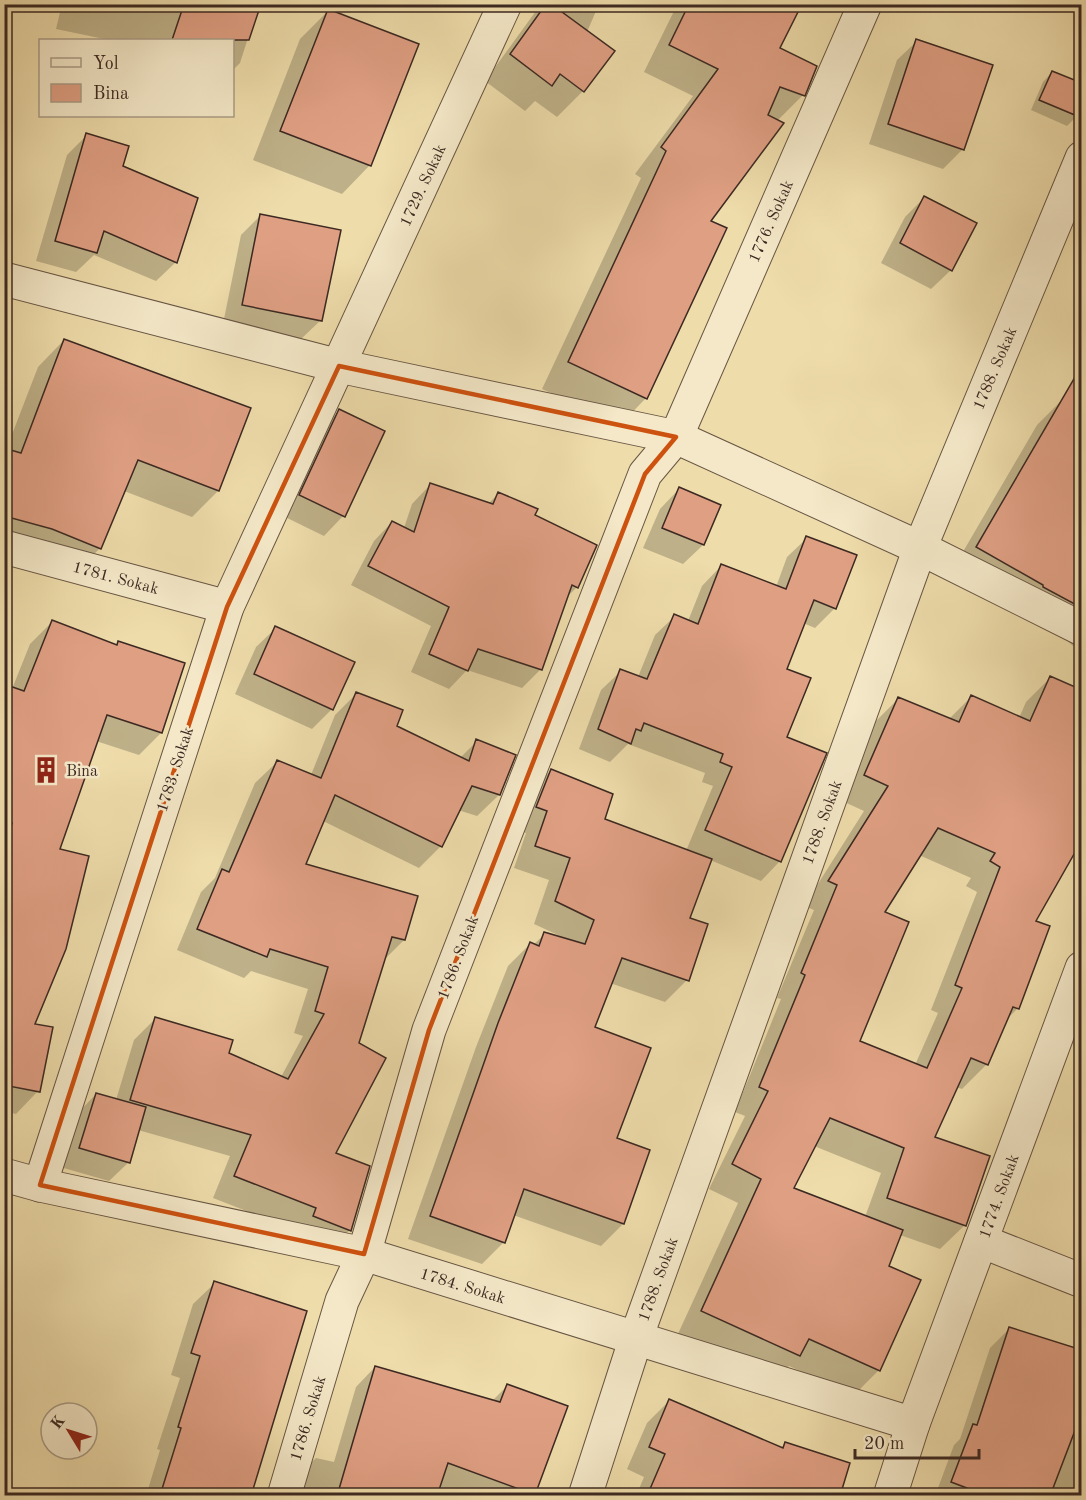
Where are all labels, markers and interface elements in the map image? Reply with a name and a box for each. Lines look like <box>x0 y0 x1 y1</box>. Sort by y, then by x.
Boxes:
legend <box>39 39 234 117</box>
text: Yol <box>93 55 119 73</box>
text: Bina <box>93 85 129 103</box>
street label: 1729. Sokak <box>398 142 450 229</box>
street label: 1776. Sokak <box>747 178 797 265</box>
street label: 1788. Sokak <box>971 325 1020 413</box>
street label: 1781. Sokak <box>71 560 160 598</box>
street label: 1783. Sokak <box>155 725 197 814</box>
building icon: Bina <box>31 755 61 785</box>
place label: Bina <box>66 764 98 780</box>
street label: 1788. Sokak <box>800 778 846 867</box>
street label: 1786. Sokak <box>436 914 482 1002</box>
street label: 1774. Sokak <box>977 1152 1023 1241</box>
street label: 1788. Sokak <box>636 1235 682 1324</box>
street label: 1784. Sokak <box>418 1266 507 1307</box>
street label: 1786. Sokak <box>288 1374 329 1463</box>
north arrow <box>39 1401 99 1461</box>
text: K <box>49 1413 69 1433</box>
scale bar <box>855 1422 980 1460</box>
text: 20 m <box>864 1435 904 1453</box>

